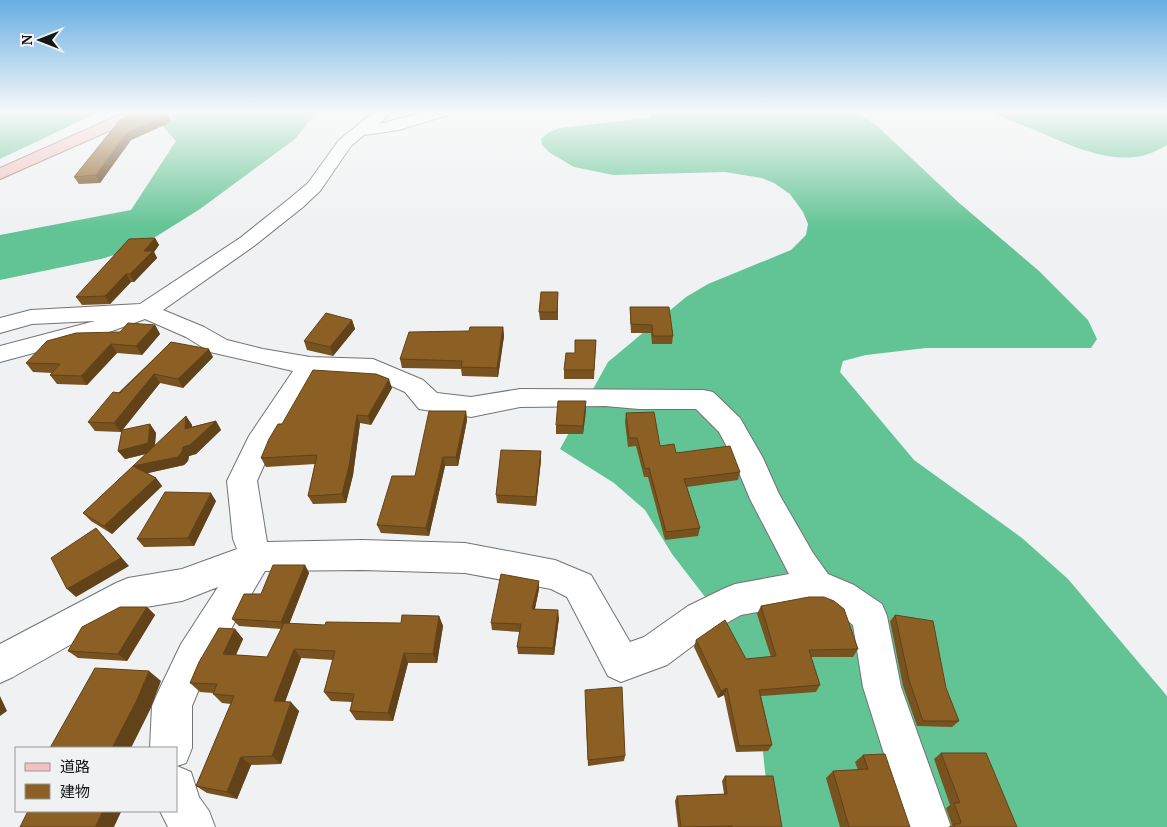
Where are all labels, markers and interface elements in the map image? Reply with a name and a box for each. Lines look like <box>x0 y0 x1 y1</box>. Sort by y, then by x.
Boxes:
north arrow <box>15 15 65 65</box>
text: N <box>17 34 36 45</box>
legend <box>15 747 178 812</box>
text: 道路 <box>60 756 90 776</box>
text: 建物 <box>60 781 90 801</box>

